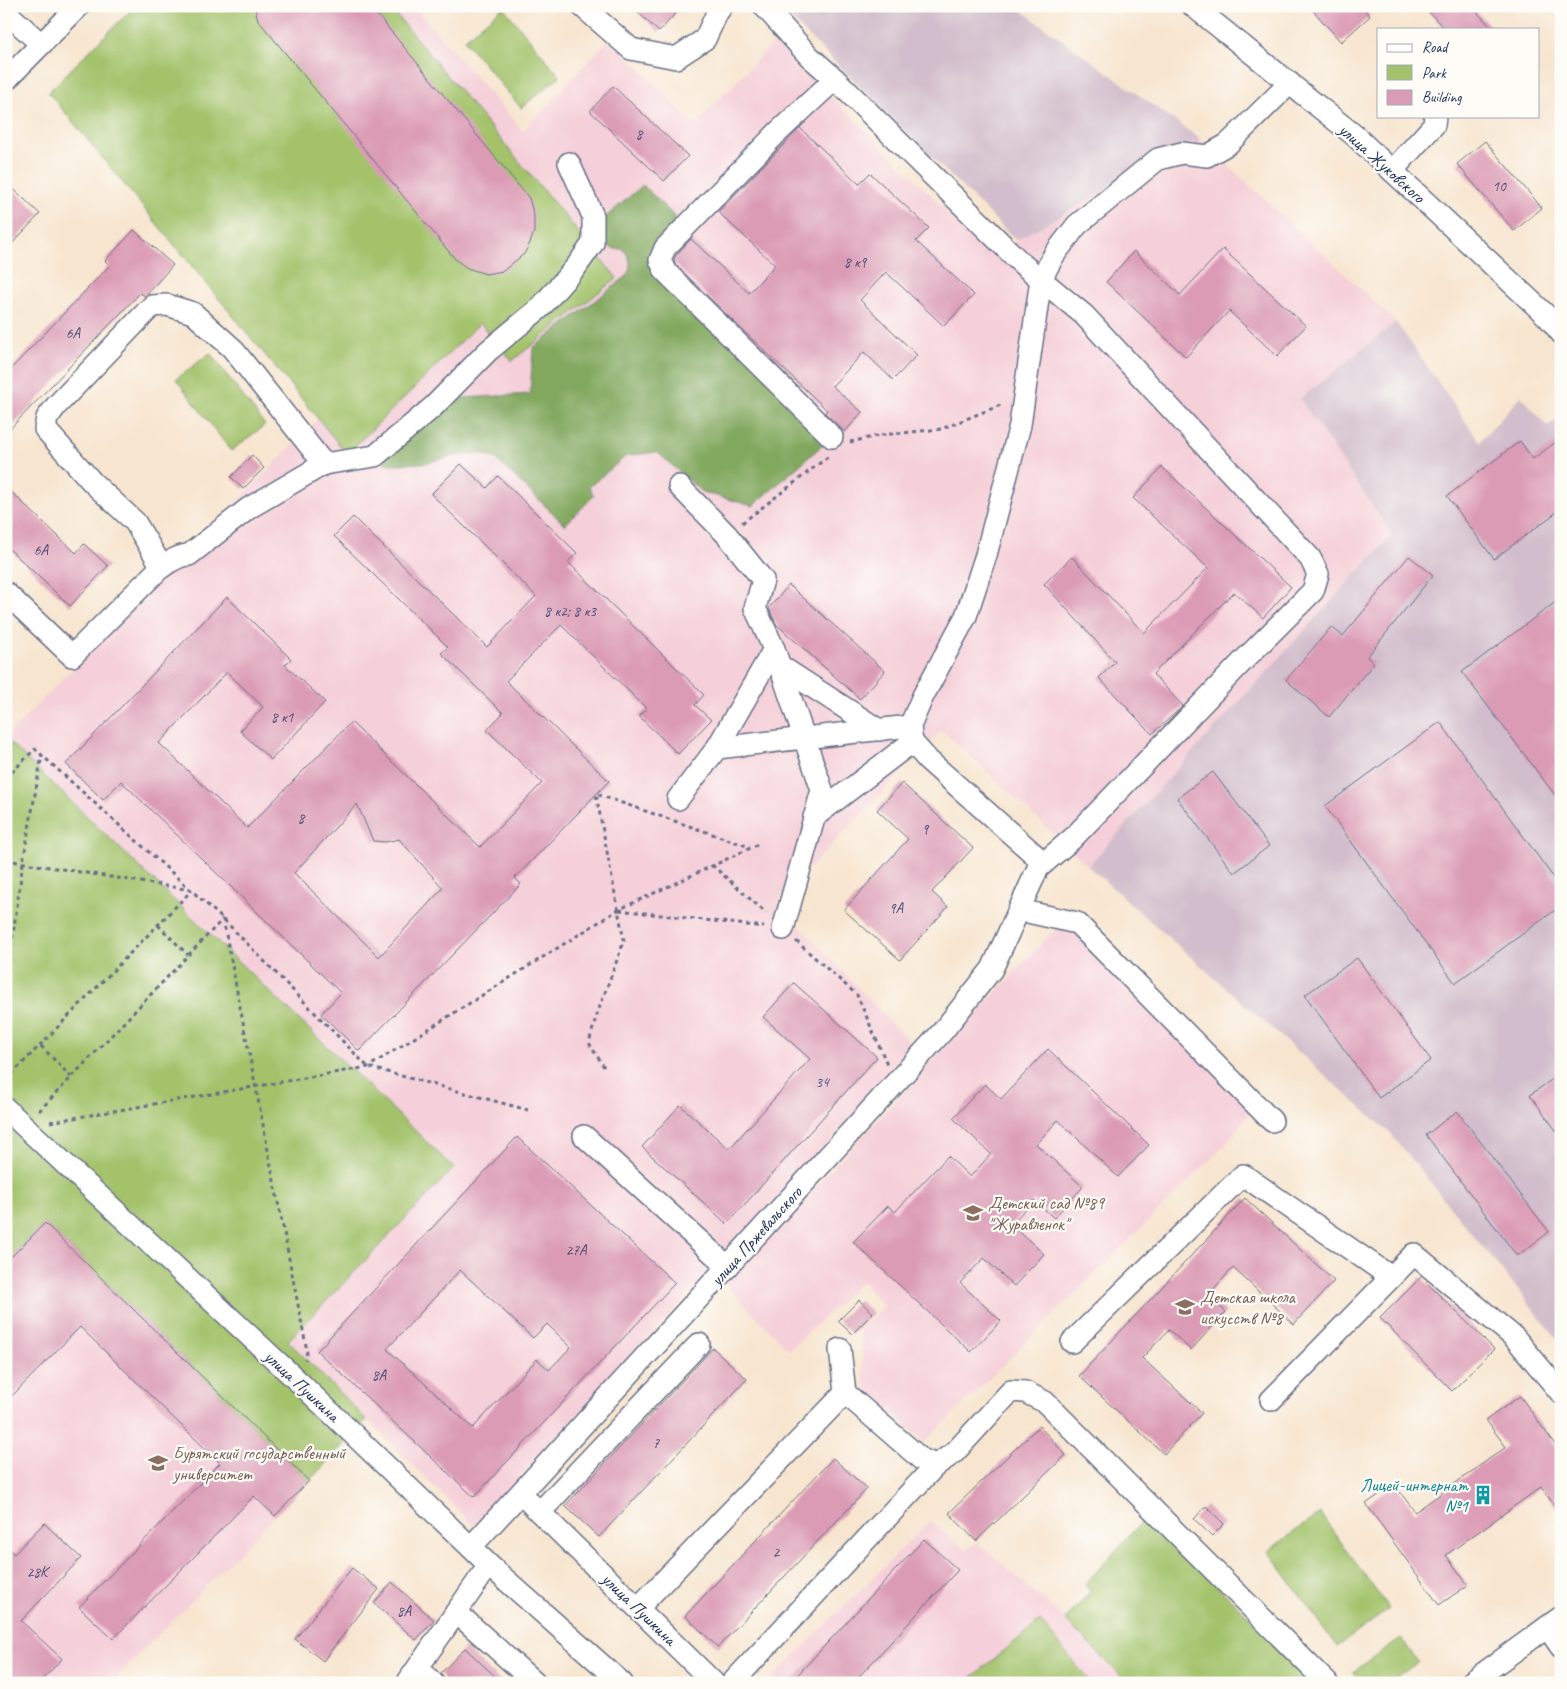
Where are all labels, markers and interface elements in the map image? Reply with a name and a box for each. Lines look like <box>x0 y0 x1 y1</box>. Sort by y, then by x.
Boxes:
legend <box>1377 28 1540 118</box>
text: Road <box>1422 38 1449 57</box>
text: Park <box>1422 64 1447 83</box>
text: Building <box>1422 88 1462 107</box>
street label: улица Жуковского <box>1334 118 1431 209</box>
house number: 8 <box>636 125 644 144</box>
house number: 10 <box>1492 177 1507 196</box>
house number: 8 к9 <box>844 253 868 272</box>
house number: 6А <box>66 324 82 343</box>
house number: 6А <box>34 541 50 560</box>
house number: 8 к2; 8 к3 <box>544 602 597 621</box>
house number: 8 к1 <box>271 708 295 727</box>
house number: 8 <box>298 809 306 828</box>
house number: 9 <box>922 820 930 839</box>
house number: 9А <box>889 899 905 918</box>
house number: 34 <box>815 1073 830 1092</box>
street label: улица Пржевальского <box>705 1180 808 1291</box>
place label: Детский сад №89 "Журавленок" <box>988 1192 1106 1235</box>
school or university icon: Детский сад №89 "Журавленок" <box>962 1202 984 1224</box>
house number: 27А <box>565 1241 588 1260</box>
place label: Детская школа искусств №8 <box>1200 1286 1297 1329</box>
school or university icon: Детская школа искусств №8 <box>1174 1296 1196 1318</box>
street label: улица Пушкина <box>259 1345 345 1428</box>
house number: 8А <box>372 1366 388 1385</box>
house number: 7 <box>653 1434 661 1453</box>
place label: Бурятский государственный университет <box>172 1442 347 1485</box>
school or university icon: Бурятский государственный университет <box>147 1452 169 1474</box>
place label: Лицей-интернат №1 <box>1360 1474 1469 1517</box>
building icon: Лицей-интернат №1 <box>1472 1484 1494 1506</box>
house number: 2 <box>773 1543 781 1562</box>
house number: 28К <box>27 1563 51 1582</box>
street label: улица Пушкина <box>596 1567 682 1651</box>
house number: 8А <box>397 1602 413 1621</box>

